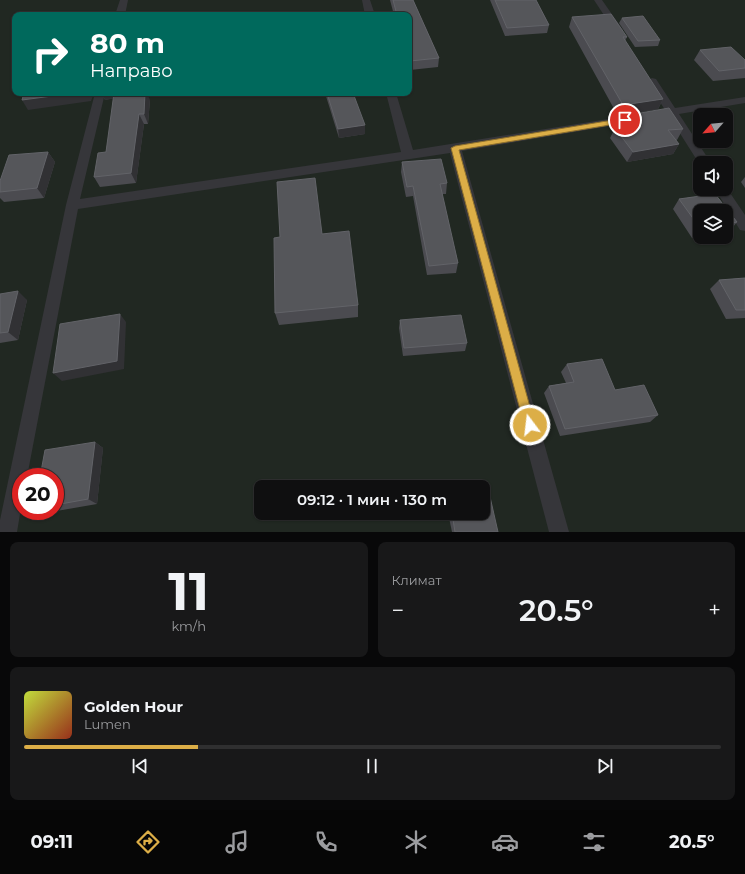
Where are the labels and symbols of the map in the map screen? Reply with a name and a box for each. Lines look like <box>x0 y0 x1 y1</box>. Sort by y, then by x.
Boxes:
pin <box>608 103 642 137</box>
north arrow <box>693 108 733 148</box>
position arrow <box>509 404 551 446</box>
speed limit sign: 20 <box>12 468 64 520</box>

